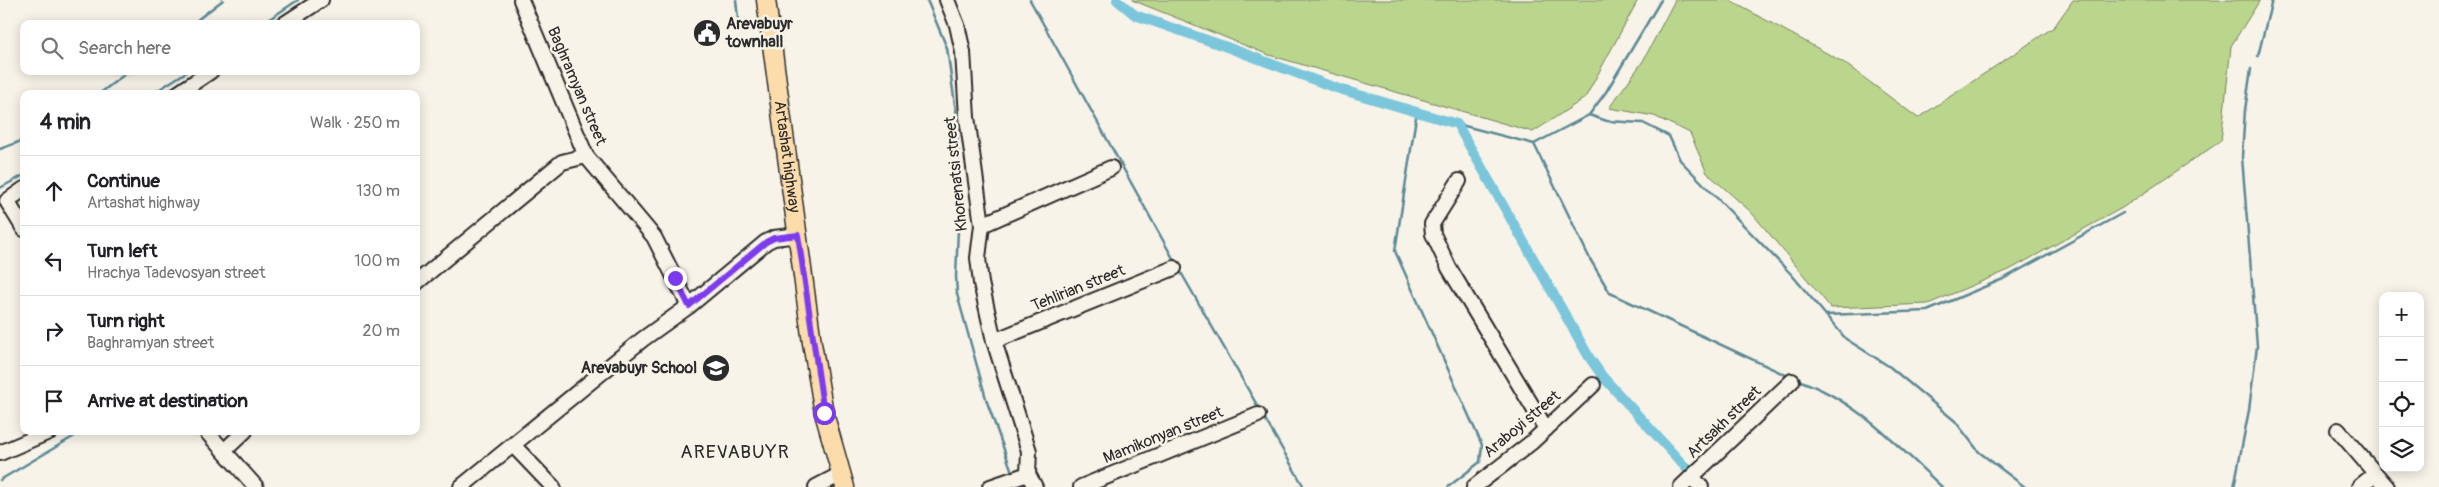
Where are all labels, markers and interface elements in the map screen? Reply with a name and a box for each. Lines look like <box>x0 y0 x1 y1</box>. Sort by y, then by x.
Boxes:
place label: Arevabuyr townhall <box>725 14 793 52</box>
public building icon: Arevabuyr townhall <box>692 18 722 48</box>
search box <box>20 20 420 75</box>
street label: Baghramyan street <box>543 24 611 149</box>
icon: search <box>38 34 66 62</box>
text: Search here <box>78 36 171 60</box>
street label: Artashat highway <box>770 99 804 214</box>
text: 4 min <box>40 109 91 136</box>
text: Walk · 250 m <box>310 113 400 133</box>
street label: Khorenatsi street <box>940 115 972 233</box>
text: Continue <box>87 169 160 193</box>
icon: ahead <box>40 177 68 205</box>
text: 130 m <box>356 181 400 201</box>
text: Artashat highway <box>87 193 200 213</box>
text: Turn left <box>87 239 157 263</box>
icon: left <box>40 247 68 275</box>
text: 100 m <box>354 251 400 271</box>
street label: Tehlirian street <box>1028 260 1128 316</box>
text: Hrachya Tadevosyan street <box>87 263 265 283</box>
route end <box>664 267 687 290</box>
map controls <box>2379 292 2424 472</box>
button: + <box>2379 292 2424 337</box>
text: Turn right <box>87 309 165 333</box>
icon: right <box>40 317 68 345</box>
text: 20 m <box>362 321 400 341</box>
text: Baghramyan street <box>87 333 214 353</box>
button: − <box>2379 337 2424 382</box>
school or university icon: Arevabuyr School <box>701 353 731 383</box>
place label: Arevabuyr School <box>581 358 697 378</box>
street label: Artsakh street <box>1683 381 1766 463</box>
button: locate <box>2379 382 2424 427</box>
street label: Araboyi street <box>1479 386 1565 462</box>
icon: arrive <box>40 387 68 415</box>
text: Arrive at destination <box>87 389 248 413</box>
route start <box>813 402 836 425</box>
street label: Mamikonyan street <box>1100 402 1226 468</box>
button: layers <box>2379 427 2424 472</box>
district label: AREVABUYR <box>680 440 790 464</box>

